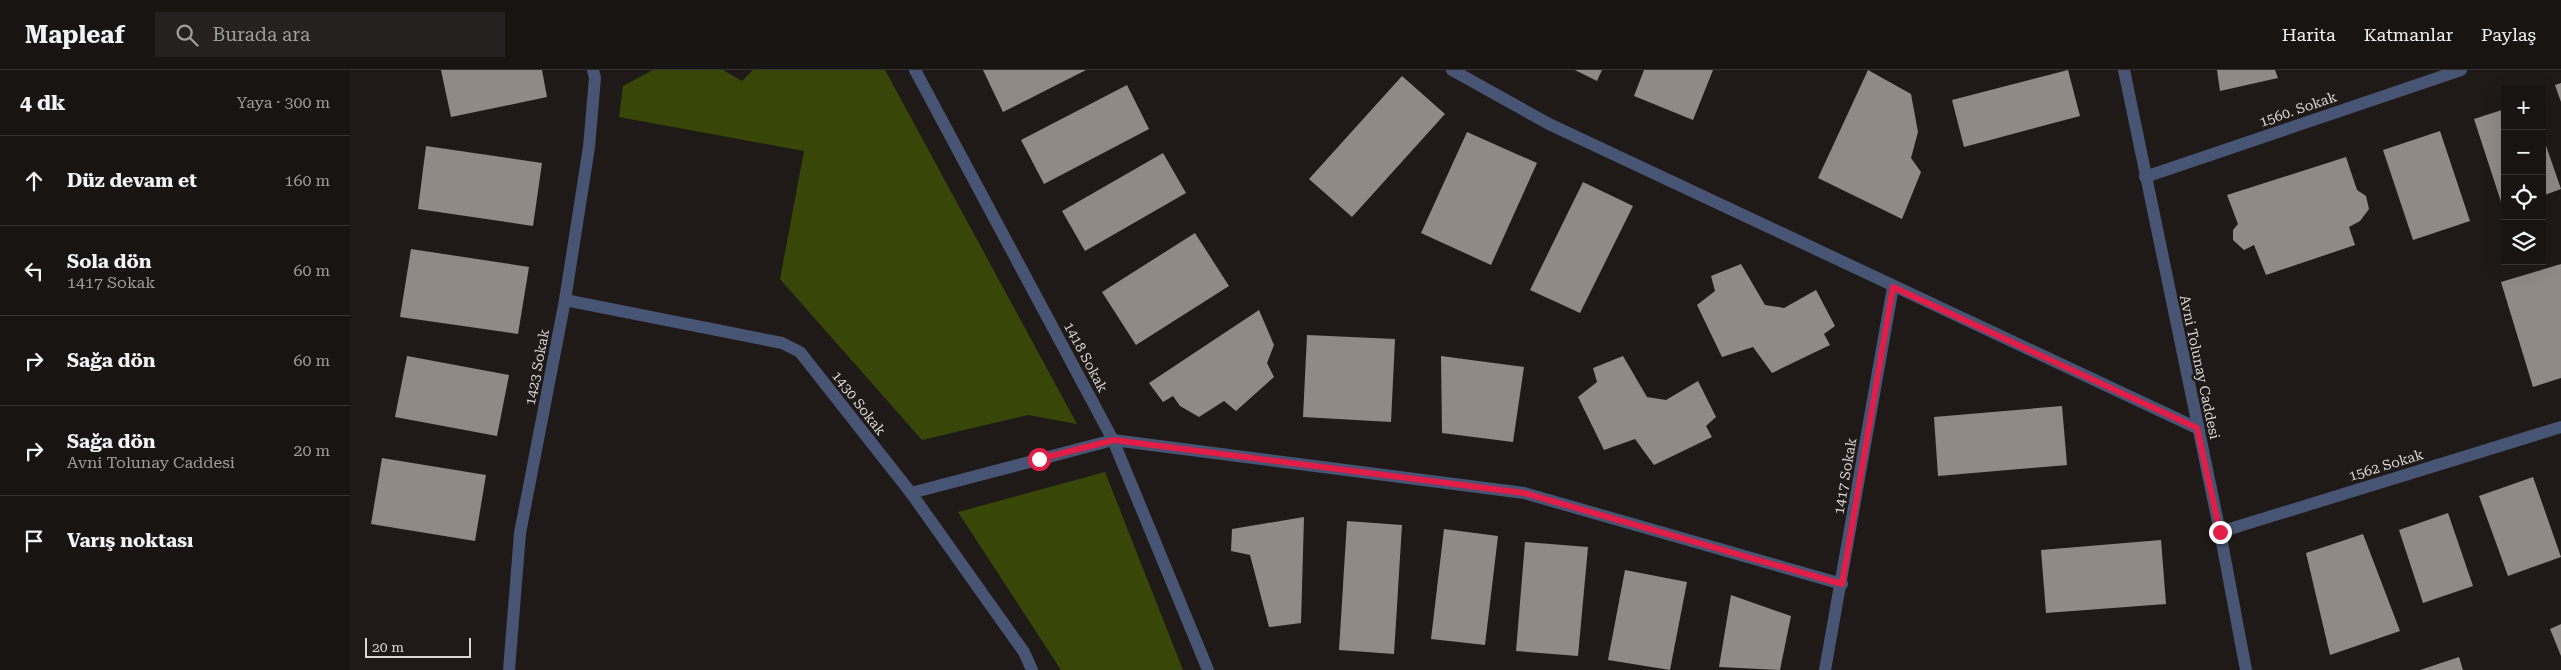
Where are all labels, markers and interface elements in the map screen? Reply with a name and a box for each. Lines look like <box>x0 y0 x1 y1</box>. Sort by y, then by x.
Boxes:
search box <box>155 12 505 57</box>
text: Mapleaf <box>25 21 125 49</box>
icon: search <box>173 21 201 49</box>
text: Burada ara <box>213 23 310 46</box>
text: Harita <box>2282 24 2336 45</box>
text: Katmanlar <box>2364 24 2453 45</box>
text: Paylaş <box>2481 24 2536 45</box>
map controls <box>2501 85 2546 265</box>
button: + <box>2501 85 2546 130</box>
street label: 1560. Sokak <box>2257 88 2339 130</box>
text: 4 dk <box>20 91 66 115</box>
text: Yaya · 300 m <box>237 93 330 112</box>
button: − <box>2501 130 2546 175</box>
icon: ahead <box>20 167 48 195</box>
text: Düz devam et <box>67 169 197 192</box>
text: 160 m <box>284 171 330 190</box>
button: locate <box>2501 175 2546 220</box>
button: layers <box>2501 220 2546 265</box>
text: Sola dön <box>67 250 152 273</box>
icon: left <box>20 257 48 285</box>
text: 60 m <box>293 261 330 280</box>
text: 1417 Sokak <box>67 273 155 292</box>
street label: Avni Tolunay Caddesi <box>2177 293 2223 441</box>
street label: 1418 Sokak <box>1061 319 1111 395</box>
street label: 1423 Sokak <box>522 327 552 406</box>
icon: right <box>20 347 48 375</box>
text: Sağa dön <box>67 349 155 372</box>
text: 60 m <box>293 351 330 370</box>
street label: 1430 Sokak <box>829 368 889 438</box>
text: Sağa dön <box>67 430 155 453</box>
street label: 1417 Sokak <box>1830 436 1860 515</box>
icon: right <box>20 437 48 465</box>
text: 20 m <box>293 441 330 460</box>
street label: 1562 Sokak <box>2347 446 2425 484</box>
route start <box>1028 448 1051 471</box>
text: Avni Tolunay Caddesi <box>67 453 235 472</box>
route end <box>2209 521 2232 544</box>
icon: arrive <box>20 527 48 555</box>
text: Varış noktası <box>67 529 193 552</box>
scale bar <box>365 635 471 658</box>
text: 20 m <box>372 639 404 655</box>

